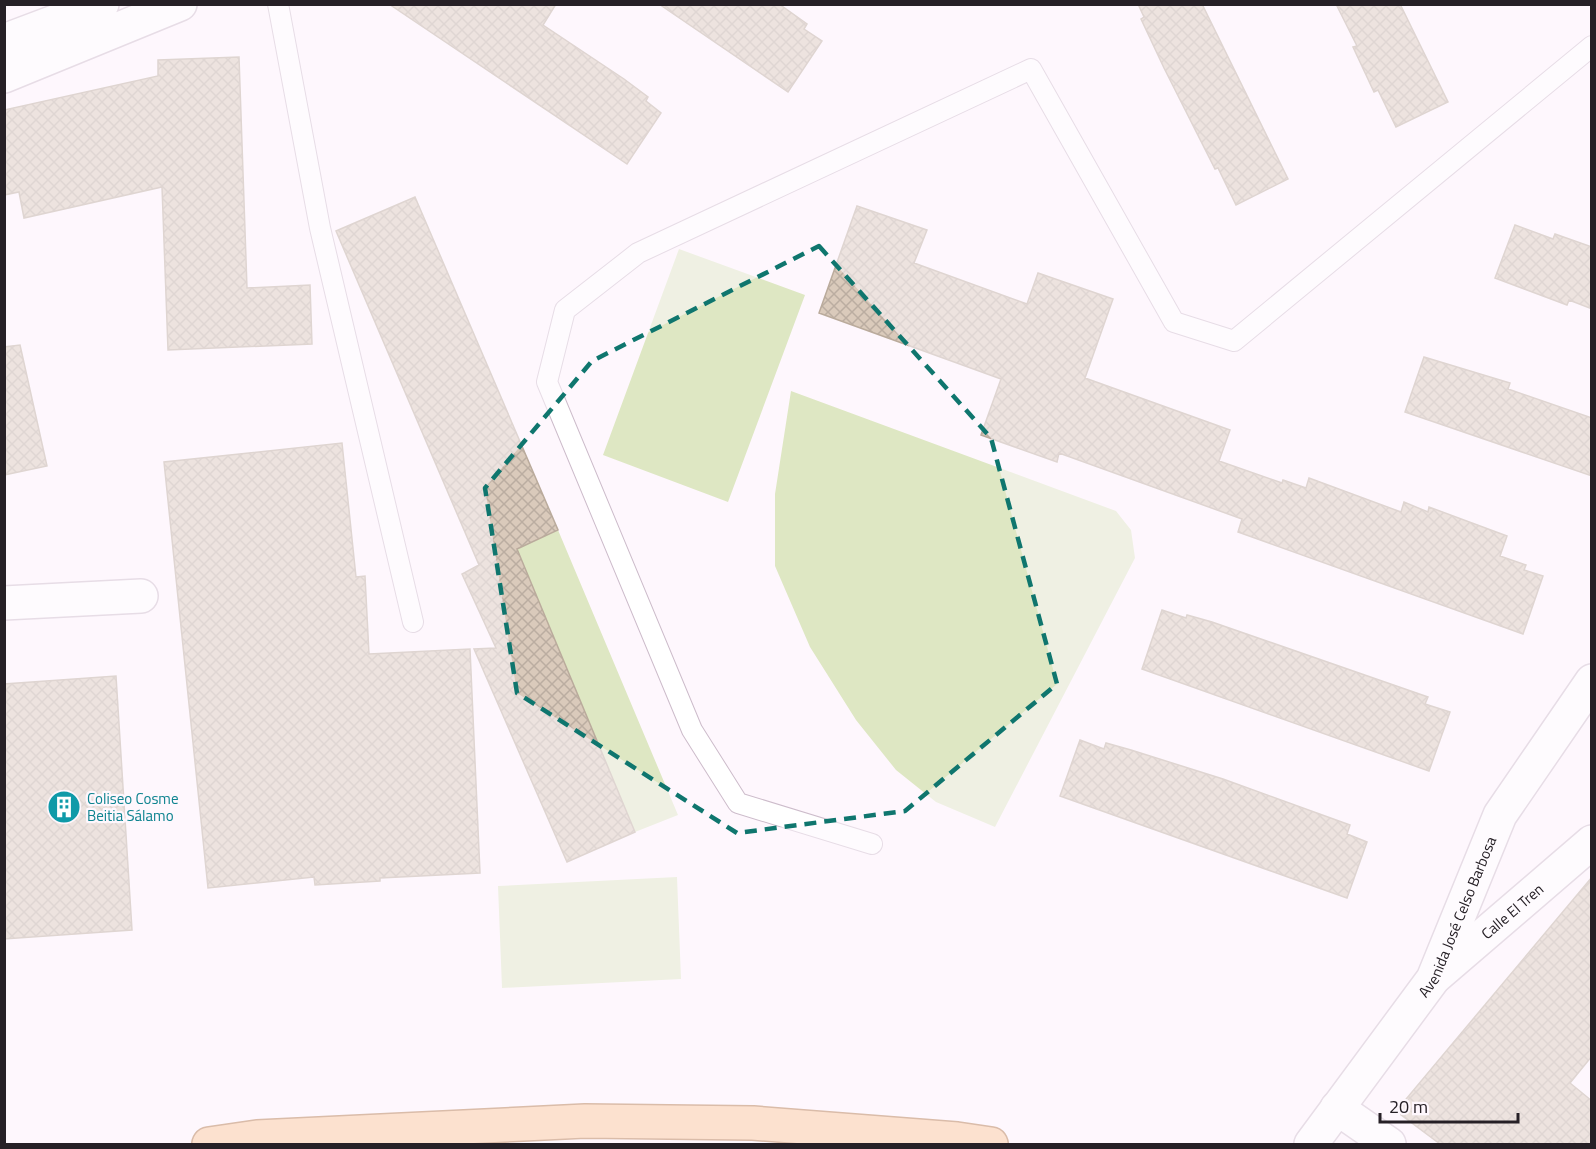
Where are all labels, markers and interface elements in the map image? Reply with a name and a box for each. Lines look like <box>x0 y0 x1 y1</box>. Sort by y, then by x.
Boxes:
place label: Coliseo Cosme Beitia Sálamo <box>87 787 178 827</box>
building icon: Coliseo Cosme Beitia Sálamo <box>46 789 82 825</box>
street label: Avenida José Celso Barbosa <box>1412 832 1502 1002</box>
street label: Calle El Tren <box>1476 877 1548 944</box>
scale bar <box>1380 1086 1518 1124</box>
text: 20 m <box>1389 1093 1428 1120</box>

